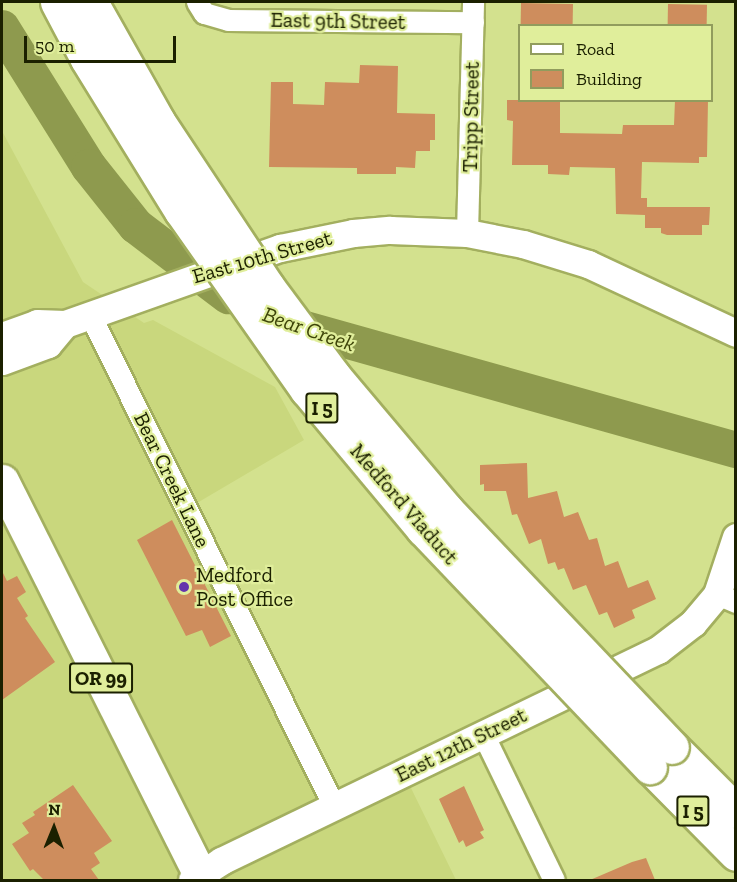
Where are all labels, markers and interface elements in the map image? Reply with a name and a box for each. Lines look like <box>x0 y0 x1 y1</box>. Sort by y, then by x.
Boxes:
street label: East 9th Street <box>270 7 406 35</box>
scale bar <box>27 24 178 62</box>
legend <box>518 24 713 102</box>
text: 50 m <box>35 35 74 57</box>
text: Road <box>576 38 615 60</box>
street label: Tripp Street <box>457 61 485 173</box>
text: Building <box>576 68 642 90</box>
street label: East 10th Street <box>189 225 335 289</box>
water label: Bear Creek <box>259 301 359 357</box>
road number: I 5 <box>304 391 340 425</box>
street label: Bear Creek Lane <box>128 408 216 552</box>
street label: Medford Viaduct <box>345 438 463 570</box>
place label: Medford Post Office <box>196 562 293 612</box>
marker: Medford Post Office <box>177 580 191 594</box>
road number: OR 99 <box>68 661 134 695</box>
street label: East 12th Street <box>391 702 531 788</box>
road number: I 5 <box>675 794 711 828</box>
north arrow <box>24 798 84 858</box>
text: N <box>48 800 61 819</box>

